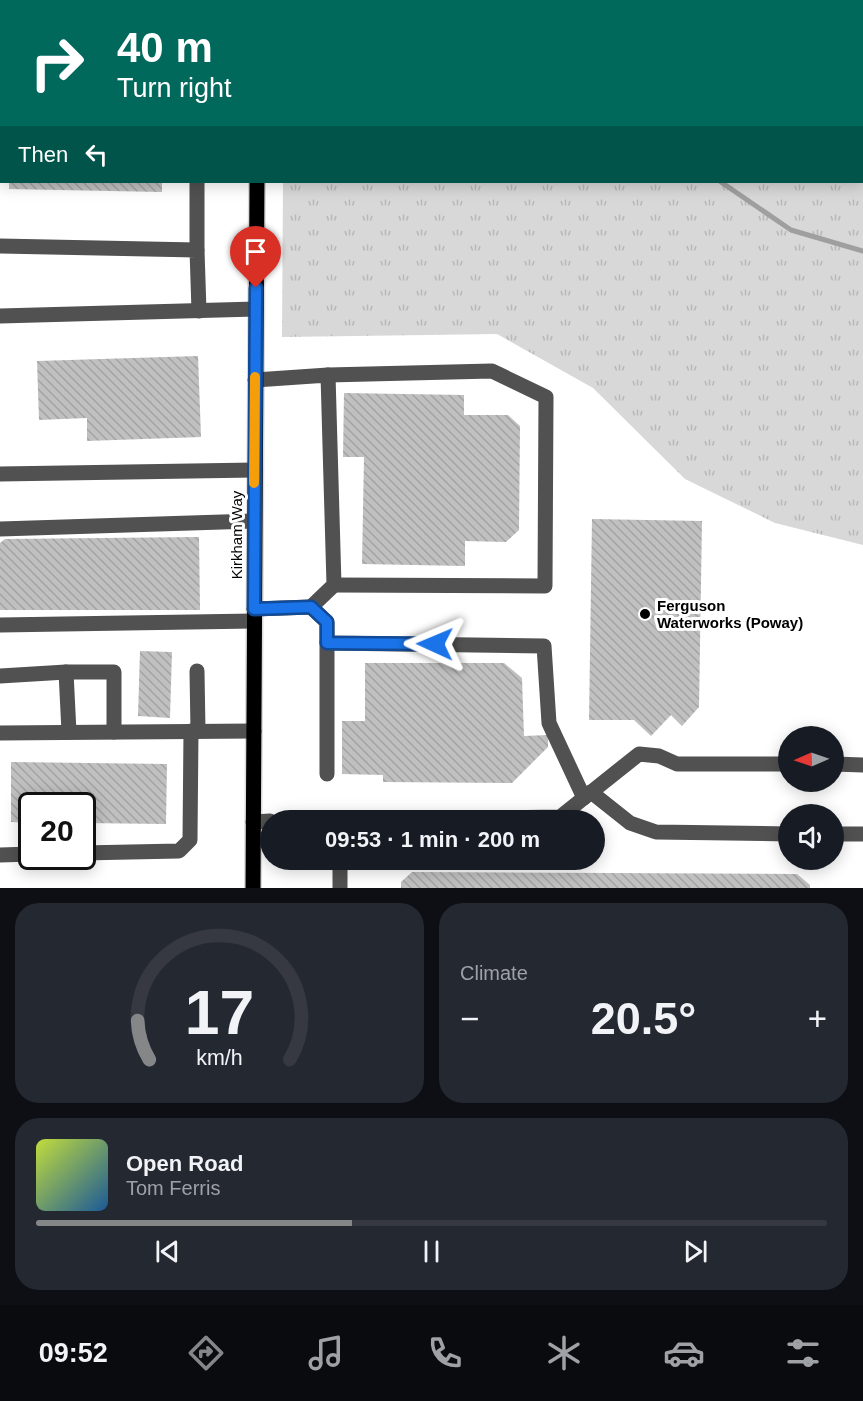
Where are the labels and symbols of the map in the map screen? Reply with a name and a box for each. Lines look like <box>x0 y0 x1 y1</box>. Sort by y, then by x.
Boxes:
pin <box>230 226 281 288</box>
street label: Kirkham Way <box>228 490 245 579</box>
place label: Ferguson Waterworks (Poway) <box>657 597 803 631</box>
marker: Ferguson Waterworks (Poway) <box>638 607 652 621</box>
position arrow <box>403 612 467 676</box>
north arrow <box>778 726 844 792</box>
speed limit sign: 20 <box>18 792 96 870</box>

